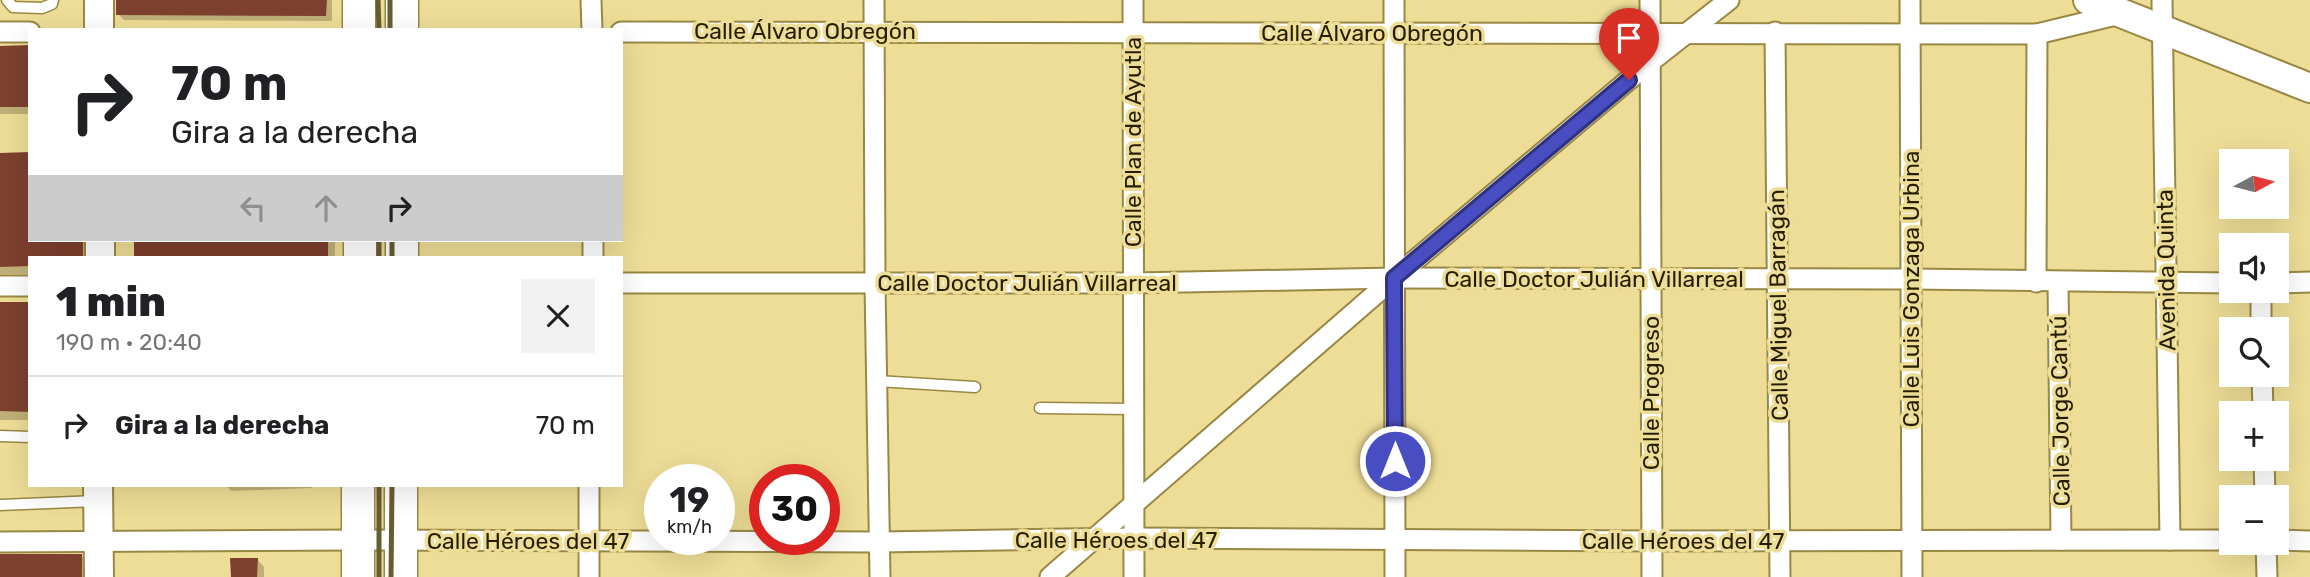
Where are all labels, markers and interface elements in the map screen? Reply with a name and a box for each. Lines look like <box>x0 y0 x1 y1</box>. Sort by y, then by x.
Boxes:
pin <box>1599 8 1659 80</box>
street label: Calle Álvaro Obregón <box>694 17 916 45</box>
street label: Calle Álvaro Obregón <box>1261 19 1483 47</box>
icon: arrive <box>1610 19 1648 57</box>
street label: Calle Plan de Ayutla <box>1119 37 1147 247</box>
text: 70 m <box>171 54 288 112</box>
icon: right <box>56 56 147 147</box>
text: Gira a la derecha <box>171 113 418 151</box>
north arrow <box>2219 149 2289 219</box>
map controls <box>2219 149 2289 555</box>
street label: Calle Luis Gonzaga Urbina <box>1897 150 1925 428</box>
icon: left <box>234 189 272 227</box>
icon: ahead <box>307 189 345 227</box>
icon: right <box>380 189 418 227</box>
street label: Calle Miguel Barragán <box>1762 189 1794 421</box>
street label: Avenida Quinta <box>2151 189 2181 351</box>
button: sound <box>2219 233 2289 303</box>
street label: Calle Doctor Julián Villarreal <box>1444 265 1744 293</box>
street label: Calle Doctor Julián Villarreal <box>877 269 1177 297</box>
text: 1 min <box>56 277 166 327</box>
button: close <box>521 279 595 353</box>
street label: Calle Jorge Cantú <box>2044 315 2076 507</box>
street label: Calle Progreso <box>1637 316 1665 470</box>
button: search <box>2219 317 2289 387</box>
text: 190 m · 20:40 <box>56 328 202 356</box>
button: + <box>2219 401 2289 471</box>
icon: right <box>56 406 94 444</box>
text: Gira a la derecha <box>115 410 329 441</box>
text: 70 m <box>536 410 595 441</box>
position arrow <box>1358 424 1432 498</box>
speed limit sign: 30 <box>749 464 840 555</box>
text: 19 <box>670 479 709 521</box>
button: − <box>2219 485 2289 555</box>
text: km/h <box>667 516 712 538</box>
street label: Calle Héroes del 47 <box>1015 526 1217 554</box>
street label: Calle Héroes del 47 <box>427 527 629 555</box>
street label: Calle Héroes del 47 <box>1582 527 1784 555</box>

